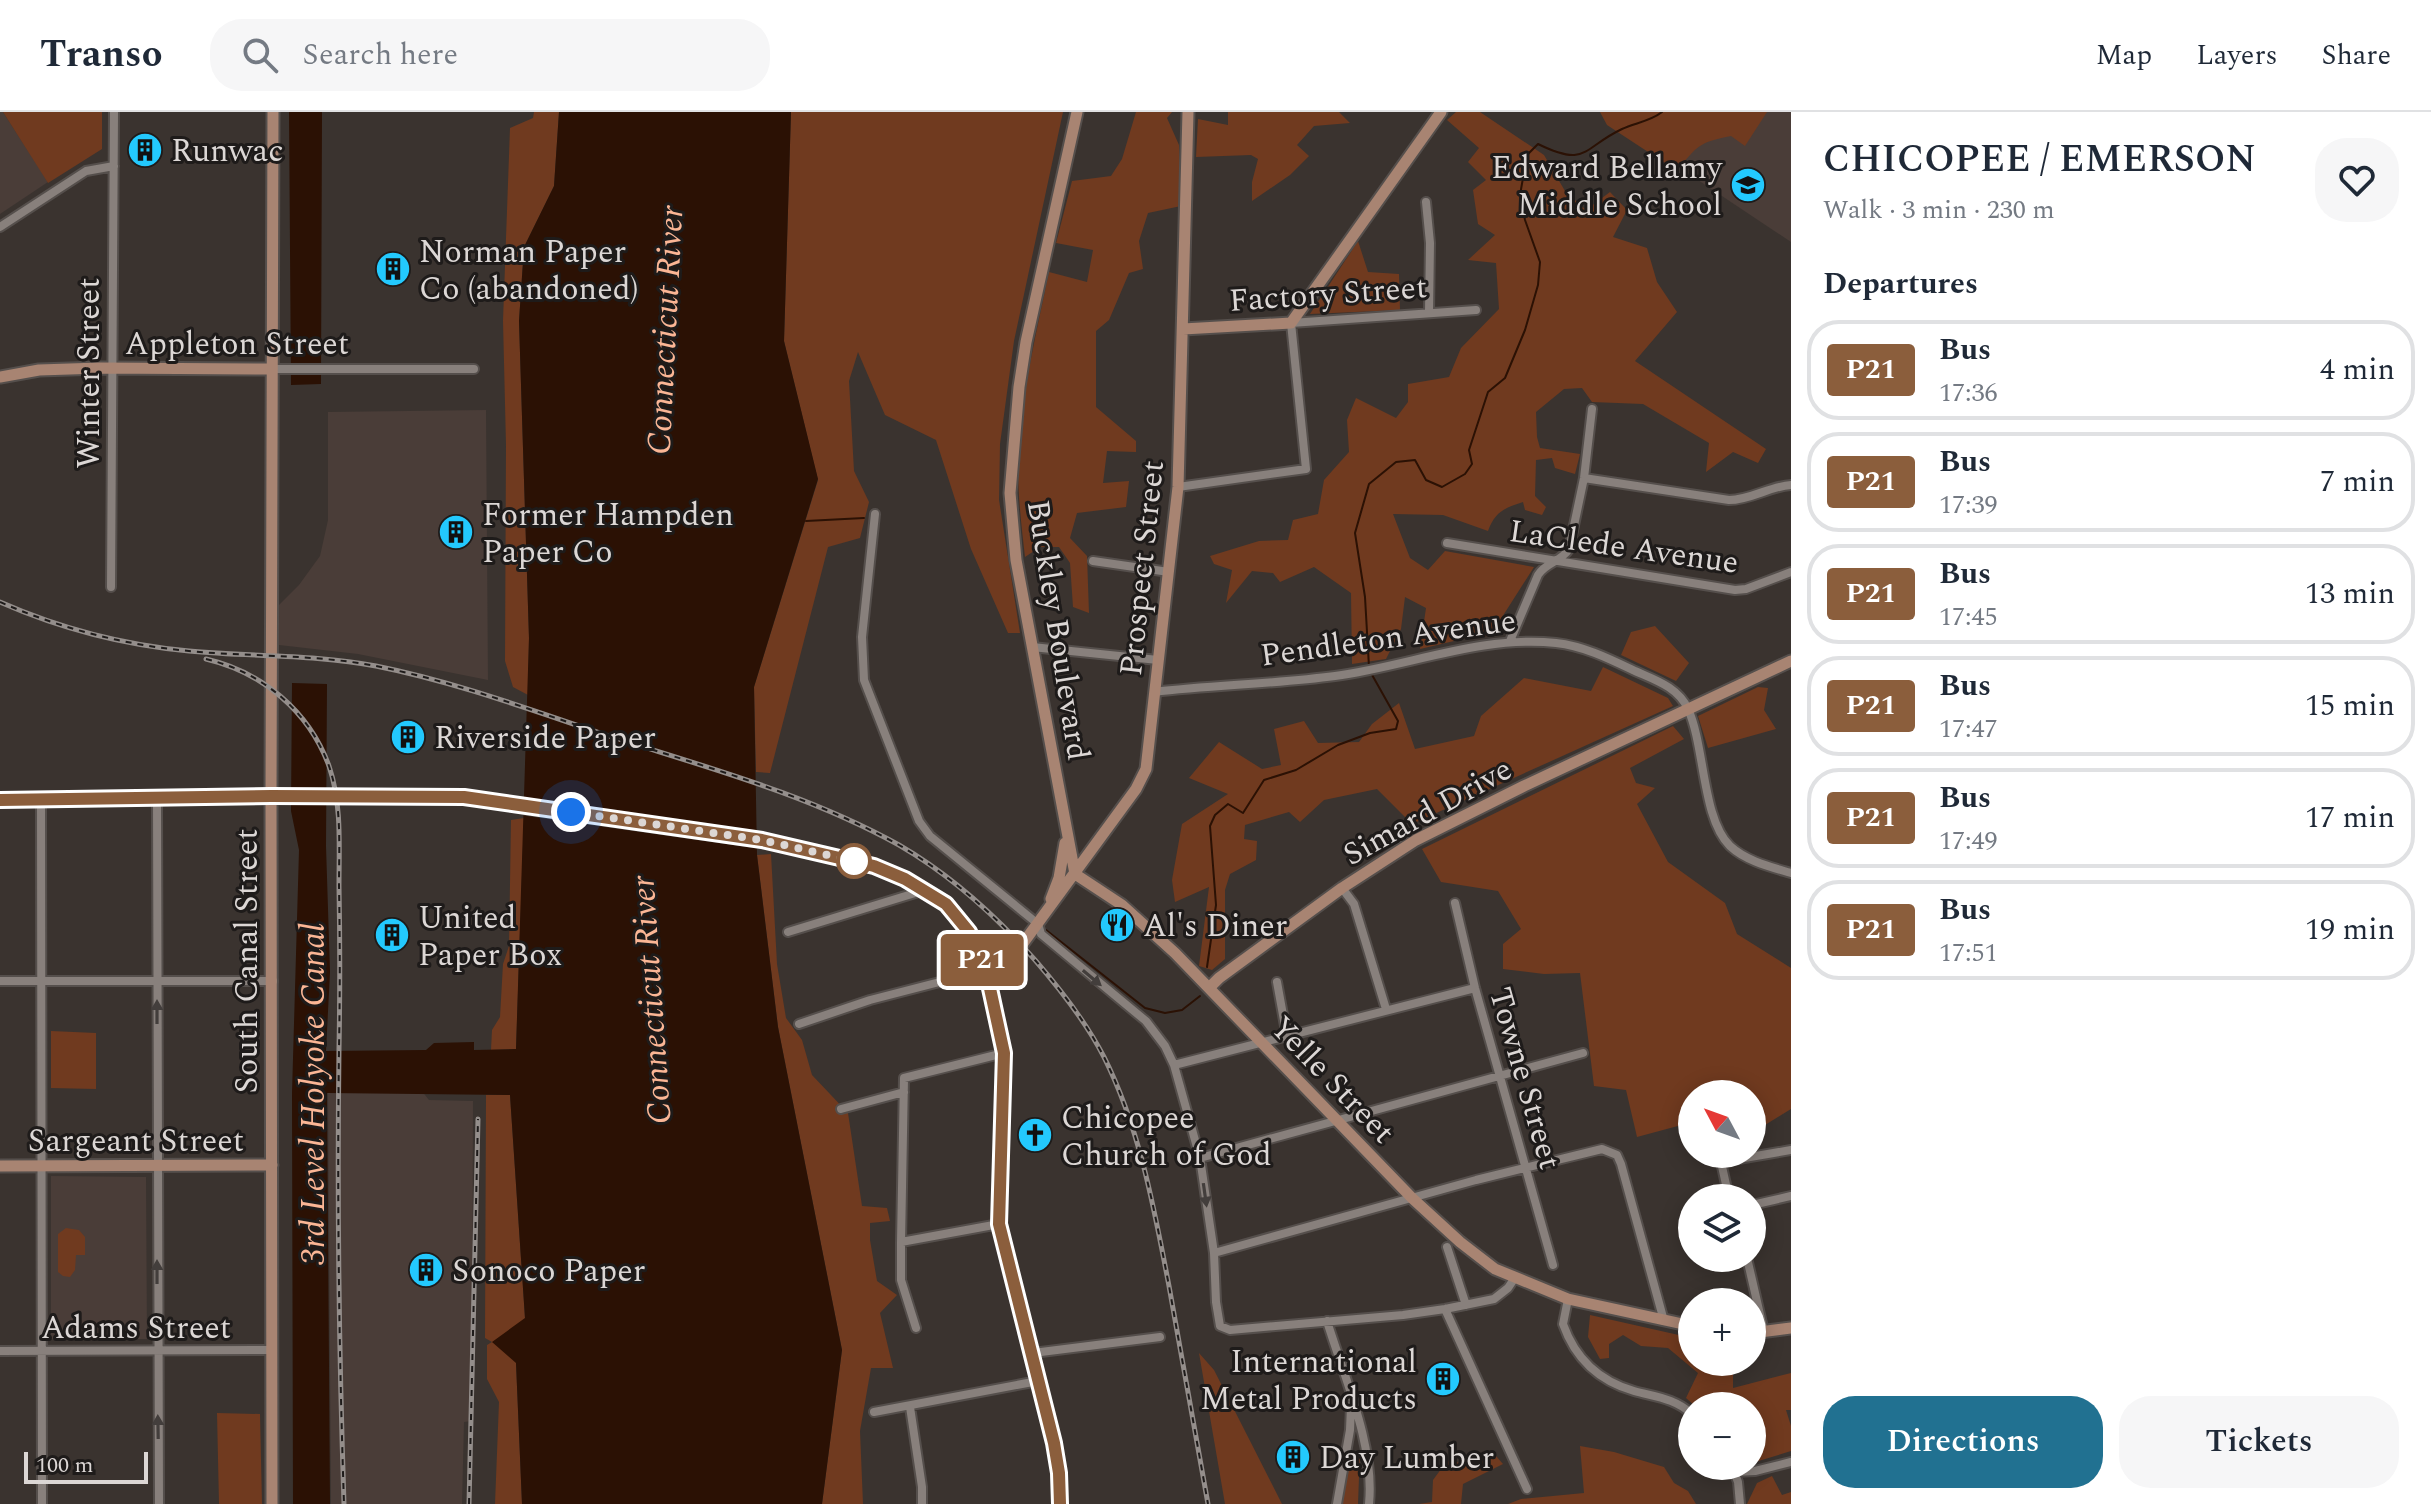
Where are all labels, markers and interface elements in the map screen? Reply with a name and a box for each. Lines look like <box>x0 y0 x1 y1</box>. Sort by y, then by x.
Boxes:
search box <box>210 19 770 91</box>
text: Transo <box>40 26 162 84</box>
text: Search here <box>302 32 458 78</box>
icon: search <box>238 33 282 77</box>
text: Map <box>2096 34 2152 77</box>
text: Layers <box>2196 34 2278 77</box>
text: Share <box>2322 34 2391 77</box>
place label: Runwac <box>171 127 283 176</box>
building icon: Runwac <box>126 131 164 169</box>
text: CHICOPEE / EMERSON <box>1823 131 2256 189</box>
button: heart <box>2315 138 2399 222</box>
place label: Edward Bellamy Middle School <box>1491 144 1724 230</box>
school or university icon: Edward Bellamy Middle School <box>1729 166 1767 204</box>
text: Walk · 3 min · 230 m <box>1823 190 2055 230</box>
water label: Connecticut River <box>634 204 699 456</box>
place label: Norman Paper Co (abandoned) <box>419 228 639 314</box>
building icon: Norman Paper Co (abandoned) <box>374 250 412 288</box>
text: Departures <box>1823 261 1978 307</box>
street label: Factory Street <box>1227 263 1429 326</box>
street label: Winter Street <box>65 277 114 469</box>
street label: Appleton Street <box>125 320 349 369</box>
text: Bus <box>1939 327 1991 373</box>
text: 4 min <box>2320 347 2395 393</box>
text: P21 <box>1846 348 1896 391</box>
text: 17:36 <box>1939 373 1998 413</box>
text: Bus <box>1939 439 1991 485</box>
street label: Prospect Street <box>1107 458 1178 678</box>
text: 7 min <box>2320 459 2395 505</box>
text: P21 <box>1846 460 1896 503</box>
text: 17:39 <box>1939 485 1998 525</box>
place label: Former Hampden Paper Co <box>482 491 734 577</box>
street label: Buckley Boulevard <box>1013 496 1102 764</box>
street label: LaClede Avenue <box>1506 507 1742 588</box>
building icon: Former Hampden Paper Co <box>437 513 475 551</box>
text: Bus <box>1939 551 1991 597</box>
text: 13 min <box>2305 571 2395 617</box>
text: P21 <box>1846 572 1896 615</box>
street label: Pendleton Avenue <box>1257 596 1519 681</box>
text: 17:45 <box>1939 597 1998 637</box>
text: Bus <box>1939 663 1991 709</box>
text: 15 min <box>2305 683 2395 729</box>
text: P21 <box>1846 684 1896 727</box>
text: 17:47 <box>1939 709 1998 749</box>
place label: Riverside Paper <box>434 714 656 763</box>
building icon: Riverside Paper <box>389 718 427 756</box>
street label: Simard Drive <box>1334 746 1521 879</box>
text: Bus <box>1939 775 1991 821</box>
your location <box>551 792 591 832</box>
text: 17 min <box>2305 795 2395 841</box>
text: P21 <box>1846 796 1896 839</box>
text: 17:49 <box>1939 821 1998 861</box>
street label: South Canal Street <box>223 828 272 1094</box>
unlabelled marker <box>837 844 871 878</box>
water label: Connecticut River <box>617 873 687 1126</box>
text: Bus <box>1939 887 1991 933</box>
place label: United Paper Box <box>418 894 562 980</box>
place label: Al's Diner <box>1143 902 1288 951</box>
restaurant icon: Al's Diner <box>1098 906 1136 944</box>
text: 19 min <box>2305 907 2395 953</box>
text: P21 <box>1846 908 1896 951</box>
building icon: United Paper Box <box>373 916 411 954</box>
water label: 3rd Level Holyoke Canal <box>288 923 340 1265</box>
text: 17:51 <box>1939 933 1998 973</box>
line badge: P21 <box>936 934 1028 986</box>
text: P21 <box>957 938 1007 981</box>
one-way arrow <box>1082 968 1102 986</box>
street label: Towne Street <box>1475 982 1574 1175</box>
one-way arrow <box>150 999 163 1024</box>
street label: Yelle Street <box>1258 1005 1406 1156</box>
north arrow <box>1678 1080 1766 1168</box>
map controls <box>1678 1080 1766 1480</box>
place label: Chicopee Church of God <box>1061 1094 1272 1180</box>
church icon: Chicopee Church of God <box>1016 1116 1054 1154</box>
street label: Sargeant Street <box>28 1117 244 1166</box>
one-way arrow <box>1199 1183 1212 1208</box>
button: layers <box>1678 1184 1766 1272</box>
place label: Sonoco Paper <box>452 1247 646 1296</box>
building icon: Sonoco Paper <box>407 1251 445 1289</box>
one-way arrow <box>151 1259 163 1284</box>
button: + <box>1678 1288 1766 1376</box>
street label: Adams Street <box>41 1304 231 1353</box>
place label: International Metal Products <box>1200 1338 1417 1424</box>
building icon: International Metal Products <box>1424 1360 1462 1398</box>
button: − <box>1678 1392 1766 1480</box>
button: Directions <box>1823 1396 2103 1488</box>
button: Tickets <box>2119 1396 2399 1488</box>
one-way arrow <box>152 1414 164 1439</box>
place label: Day Lumber <box>1319 1434 1494 1483</box>
building icon: Day Lumber <box>1274 1438 1312 1476</box>
scale bar <box>24 1448 148 1484</box>
text: 100 m <box>36 1449 93 1482</box>

